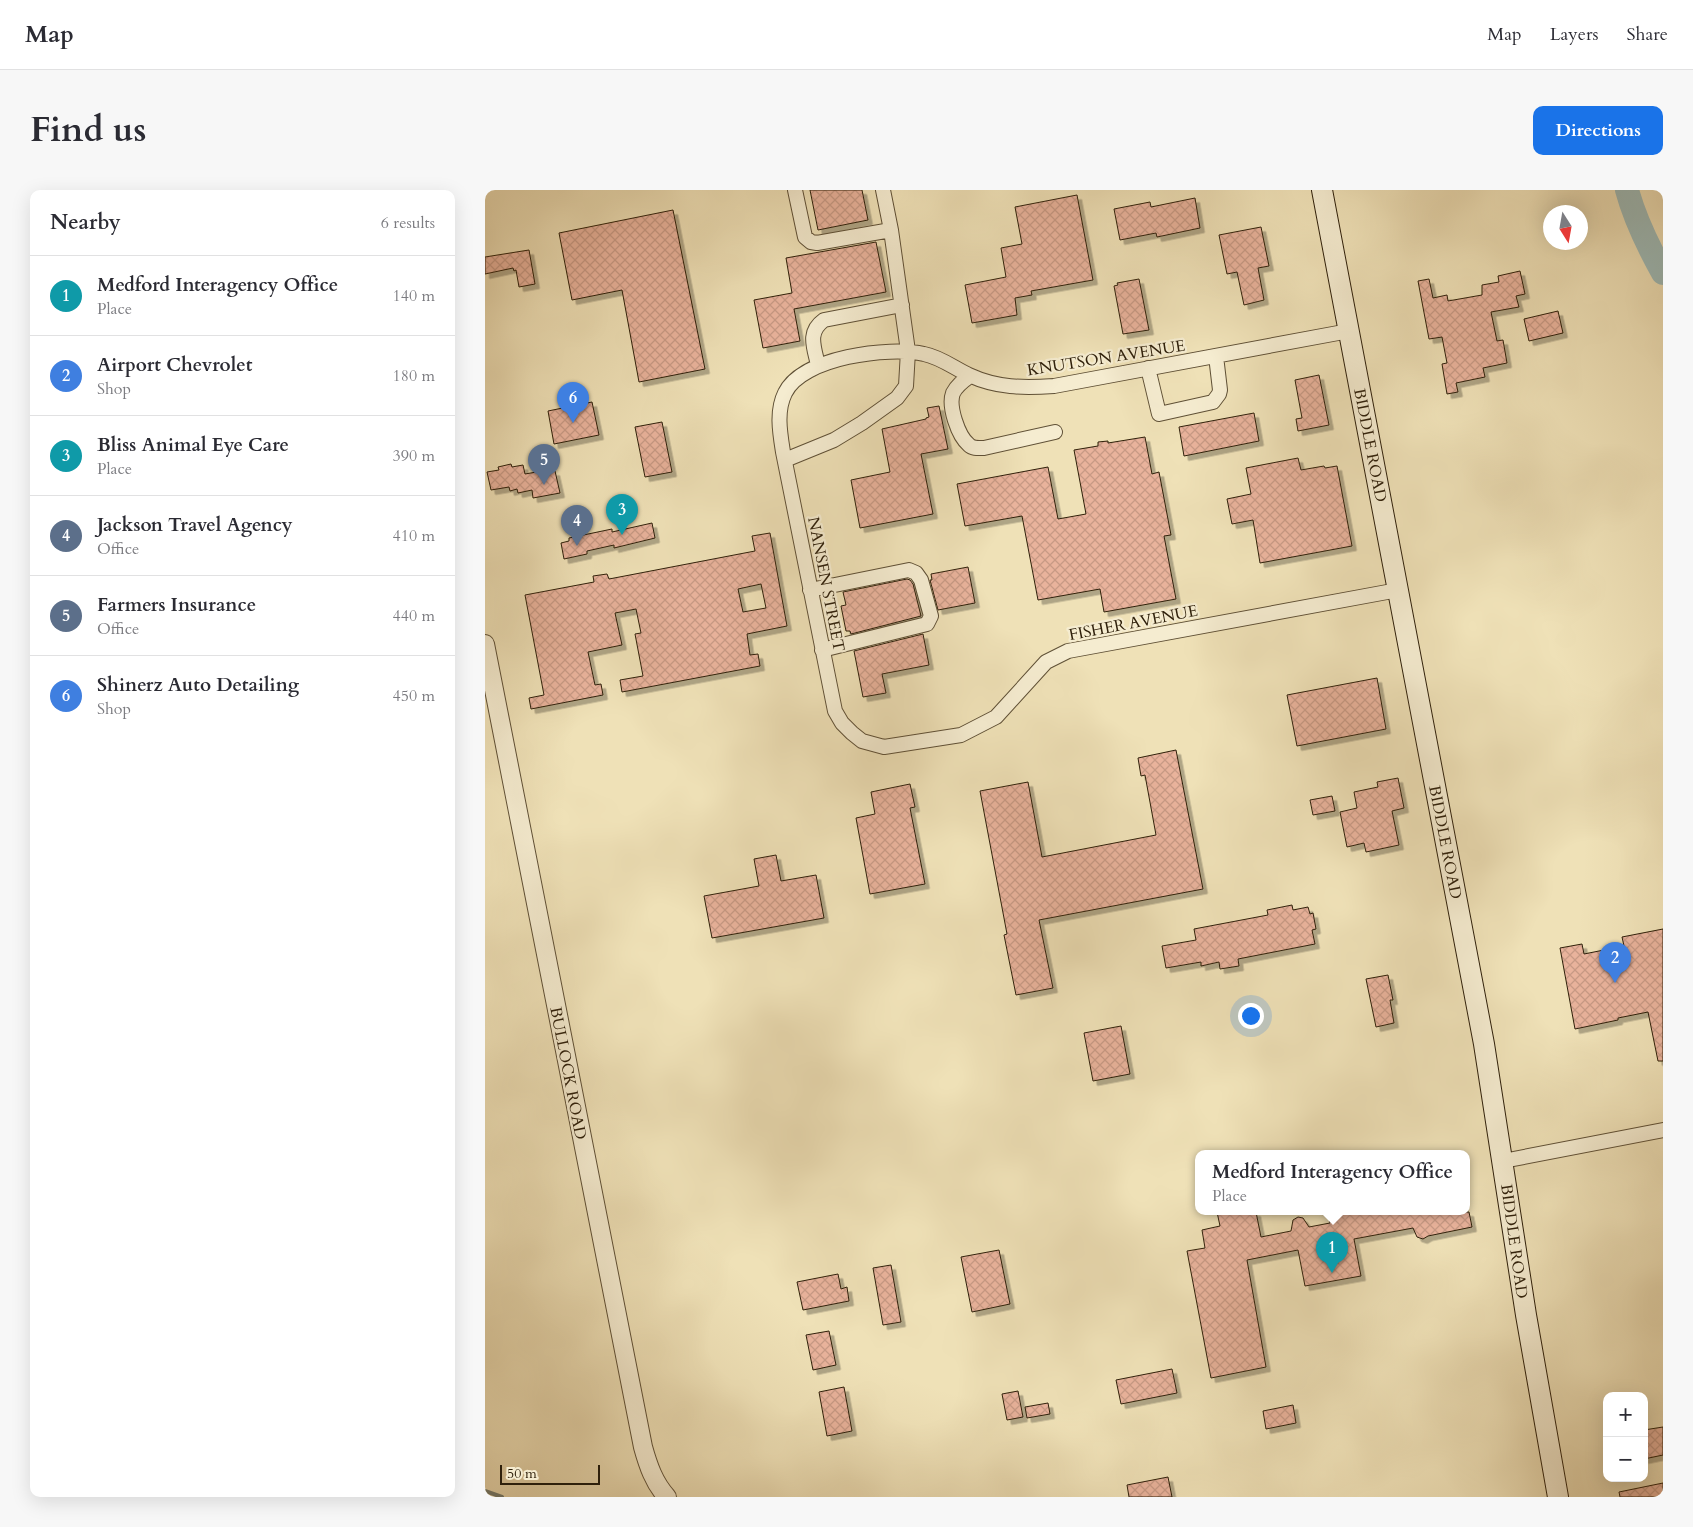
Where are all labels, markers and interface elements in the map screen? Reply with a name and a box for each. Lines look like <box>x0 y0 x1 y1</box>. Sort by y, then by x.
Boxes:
text: Map <box>25 18 74 51</box>
text: Map <box>1487 22 1522 47</box>
text: Layers <box>1550 22 1599 47</box>
text: Share <box>1627 22 1668 47</box>
text: Find us <box>30 106 146 154</box>
button: Directions <box>1533 106 1663 155</box>
north arrow <box>1543 205 1588 250</box>
text: Nearby <box>50 208 121 237</box>
text: 6 results <box>381 212 435 234</box>
text: Medford Interagency Office <box>97 272 338 298</box>
text: 1 <box>62 285 70 307</box>
text: 140 m <box>393 285 435 307</box>
text: Place <box>97 298 132 320</box>
street label: KNUTSON AVENUE <box>1026 335 1187 381</box>
text: Airport Chevrolet <box>97 352 252 378</box>
text: 2 <box>62 365 70 387</box>
text: 180 m <box>393 365 435 387</box>
text: Shop <box>97 378 131 400</box>
pin: 6 <box>557 382 589 423</box>
street label: BIDDLE ROAD <box>1348 386 1392 504</box>
text: Bliss Animal Eye Care <box>97 432 289 458</box>
pin: 5 <box>528 444 560 485</box>
text: 3 <box>62 445 70 467</box>
text: 390 m <box>393 445 435 467</box>
text: Place <box>97 458 132 480</box>
pin: 3 <box>606 494 638 535</box>
pin: 4 <box>561 505 593 546</box>
text: Jackson Travel Agency <box>97 512 293 538</box>
street label: NANSEN STREET <box>802 515 850 654</box>
text: 4 <box>62 525 70 547</box>
text: 410 m <box>393 525 435 547</box>
text: Office <box>97 538 139 560</box>
text: Farmers Insurance <box>97 592 256 618</box>
street label: FISHER AVENUE <box>1067 600 1200 646</box>
text: 5 <box>62 605 70 627</box>
text: 440 m <box>393 605 435 627</box>
text: Office <box>97 618 139 640</box>
text: Shinerz Auto Detailing <box>97 672 299 698</box>
text: 6 <box>62 685 70 707</box>
text: 450 m <box>393 685 435 707</box>
text: Shop <box>97 698 131 720</box>
street label: BIDDLE ROAD <box>1423 783 1467 901</box>
pin: 2 <box>1599 942 1631 983</box>
your location <box>1238 1003 1264 1029</box>
street label: BULLOCK ROAD <box>544 1005 592 1141</box>
popup <box>1195 1150 1470 1215</box>
text: Medford Interagency Office <box>1212 1159 1453 1185</box>
street label: BIDDLE ROAD <box>1495 1182 1533 1300</box>
text: Place <box>1212 1185 1247 1207</box>
pin: 1 <box>1316 1232 1348 1273</box>
map controls <box>1603 1392 1648 1482</box>
button: + <box>1603 1392 1648 1437</box>
button: − <box>1603 1437 1648 1482</box>
scale bar <box>500 1462 600 1485</box>
text: 50 m <box>507 1464 537 1483</box>

